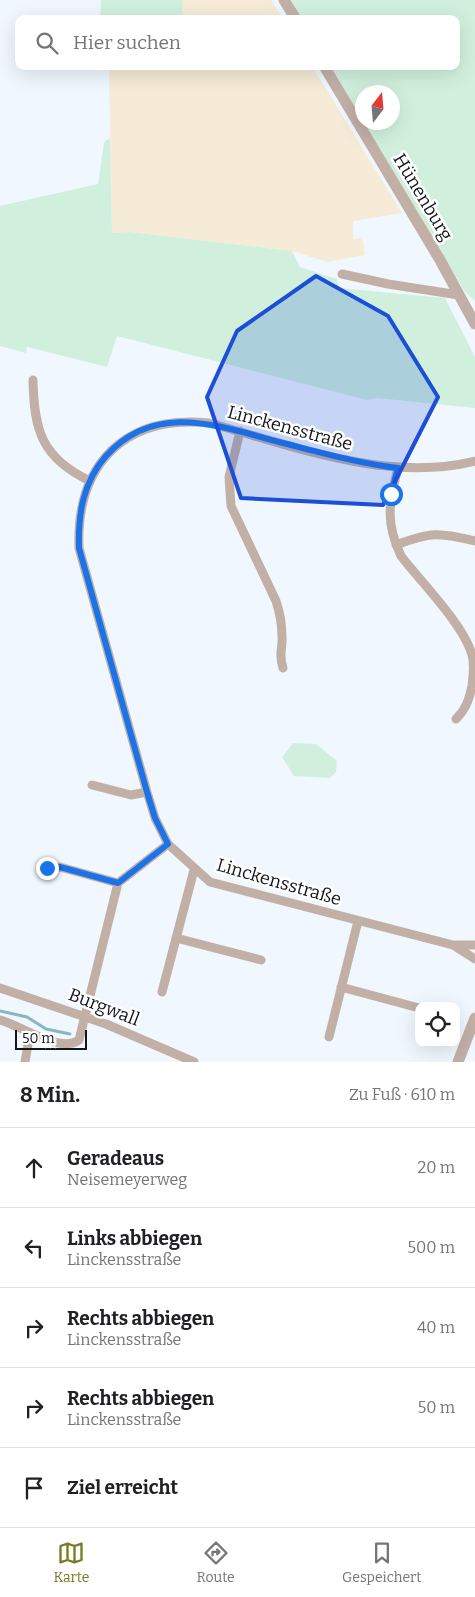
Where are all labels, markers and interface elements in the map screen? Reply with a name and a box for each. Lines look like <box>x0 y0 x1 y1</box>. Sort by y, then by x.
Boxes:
search box <box>15 15 460 70</box>
icon: search <box>33 29 61 57</box>
text: Hier suchen <box>73 31 181 54</box>
north arrow <box>355 85 400 130</box>
street label: Hünenburg <box>388 150 458 244</box>
street label: Linckensstraße <box>225 401 355 455</box>
route start <box>380 483 403 506</box>
street label: Linckensstraße <box>214 854 344 910</box>
route end <box>36 857 59 880</box>
street label: Burgwall <box>65 983 143 1031</box>
map controls <box>415 1002 460 1047</box>
button: locate <box>415 1002 460 1047</box>
scale bar <box>15 1027 88 1050</box>
text: 50 m <box>22 1030 55 1047</box>
text: 8 Min. <box>20 1082 80 1108</box>
text: Zu Fuß · 610 m <box>349 1085 455 1104</box>
text: Geradeaus <box>67 1147 164 1170</box>
icon: ahead <box>20 1154 48 1182</box>
text: 20 m <box>418 1158 455 1177</box>
text: Neisemeyerweg <box>67 1170 187 1189</box>
text: Links abbiegen <box>67 1227 202 1250</box>
icon: left <box>20 1234 48 1262</box>
text: 500 m <box>407 1238 455 1257</box>
text: Linckensstraße <box>67 1250 181 1269</box>
text: Rechts abbiegen <box>67 1307 214 1330</box>
icon: right <box>20 1314 48 1342</box>
text: 40 m <box>417 1318 455 1337</box>
text: Linckensstraße <box>67 1330 181 1349</box>
text: Rechts abbiegen <box>67 1387 214 1410</box>
icon: right <box>20 1394 48 1422</box>
text: 50 m <box>418 1398 455 1417</box>
text: Linckensstraße <box>67 1410 181 1429</box>
icon: arrive <box>20 1474 48 1502</box>
text: Ziel erreicht <box>67 1476 178 1499</box>
tab: Karte <box>54 1539 89 1586</box>
tab: Route <box>197 1539 235 1586</box>
tab: Gespeichert <box>342 1539 421 1586</box>

